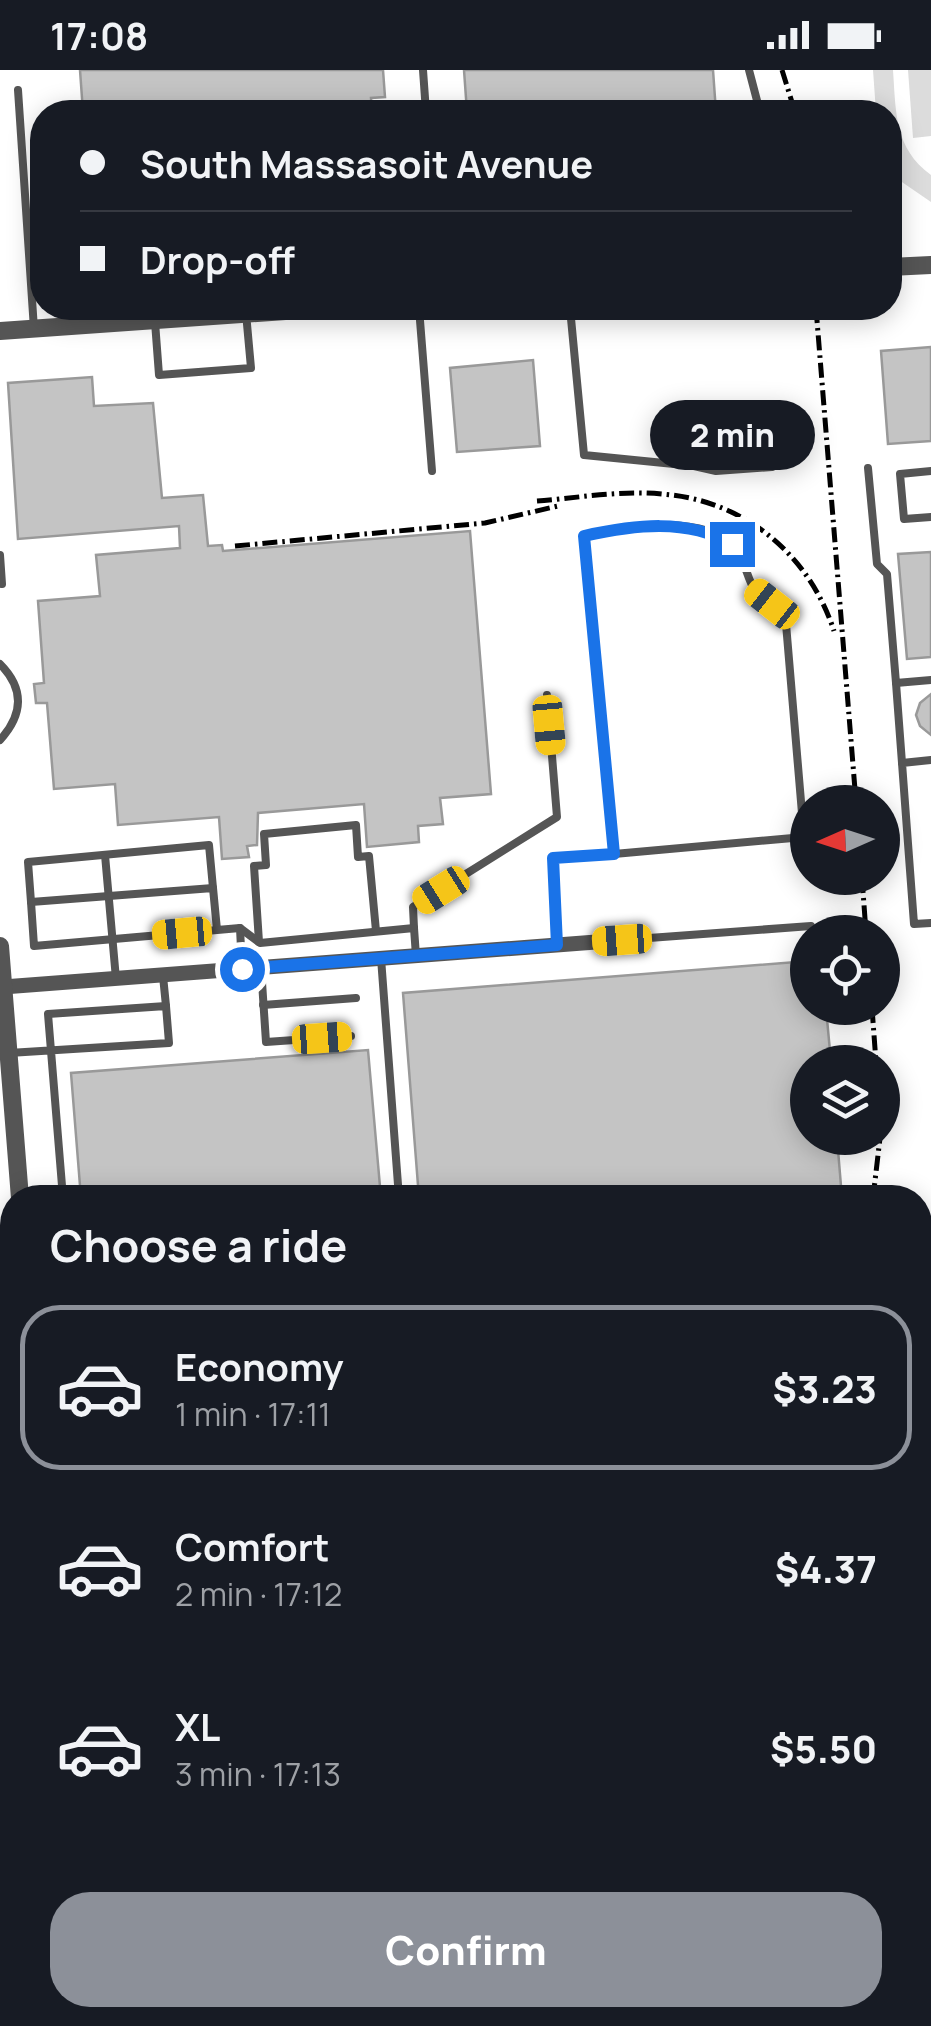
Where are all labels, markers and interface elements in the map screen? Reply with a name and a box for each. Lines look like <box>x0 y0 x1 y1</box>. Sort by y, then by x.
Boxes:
text: 17:08 <box>50 9 148 61</box>
text: South Massasoit Avenue <box>140 137 593 189</box>
text: Drop-off <box>140 233 295 285</box>
callout: 2 min <box>650 399 814 469</box>
text: 2 min <box>690 413 775 457</box>
route end <box>710 522 755 567</box>
car <box>739 574 805 634</box>
car <box>531 694 567 756</box>
north arrow <box>790 785 900 895</box>
map controls <box>790 785 900 1155</box>
car <box>408 861 474 919</box>
car <box>151 915 213 951</box>
button: locate <box>790 915 900 1025</box>
car <box>591 923 653 957</box>
route start <box>220 947 265 992</box>
car <box>291 1021 353 1055</box>
button: layers <box>790 1045 900 1155</box>
text: Choose a ride <box>50 1214 347 1276</box>
text: Economy <box>175 1340 344 1392</box>
icon: car <box>55 1343 145 1433</box>
text: $3.23 <box>773 1362 877 1414</box>
text: 1 min · 17:11 <box>175 1392 331 1436</box>
text: Comfort <box>175 1520 329 1572</box>
icon: car <box>55 1523 145 1613</box>
text: $4.37 <box>775 1542 877 1594</box>
text: 2 min · 17:12 <box>175 1572 342 1616</box>
text: XL <box>175 1700 220 1752</box>
icon: car <box>55 1703 145 1793</box>
text: $5.50 <box>770 1722 877 1774</box>
text: 3 min · 17:13 <box>175 1752 341 1796</box>
button: Confirm <box>50 1892 882 2007</box>

